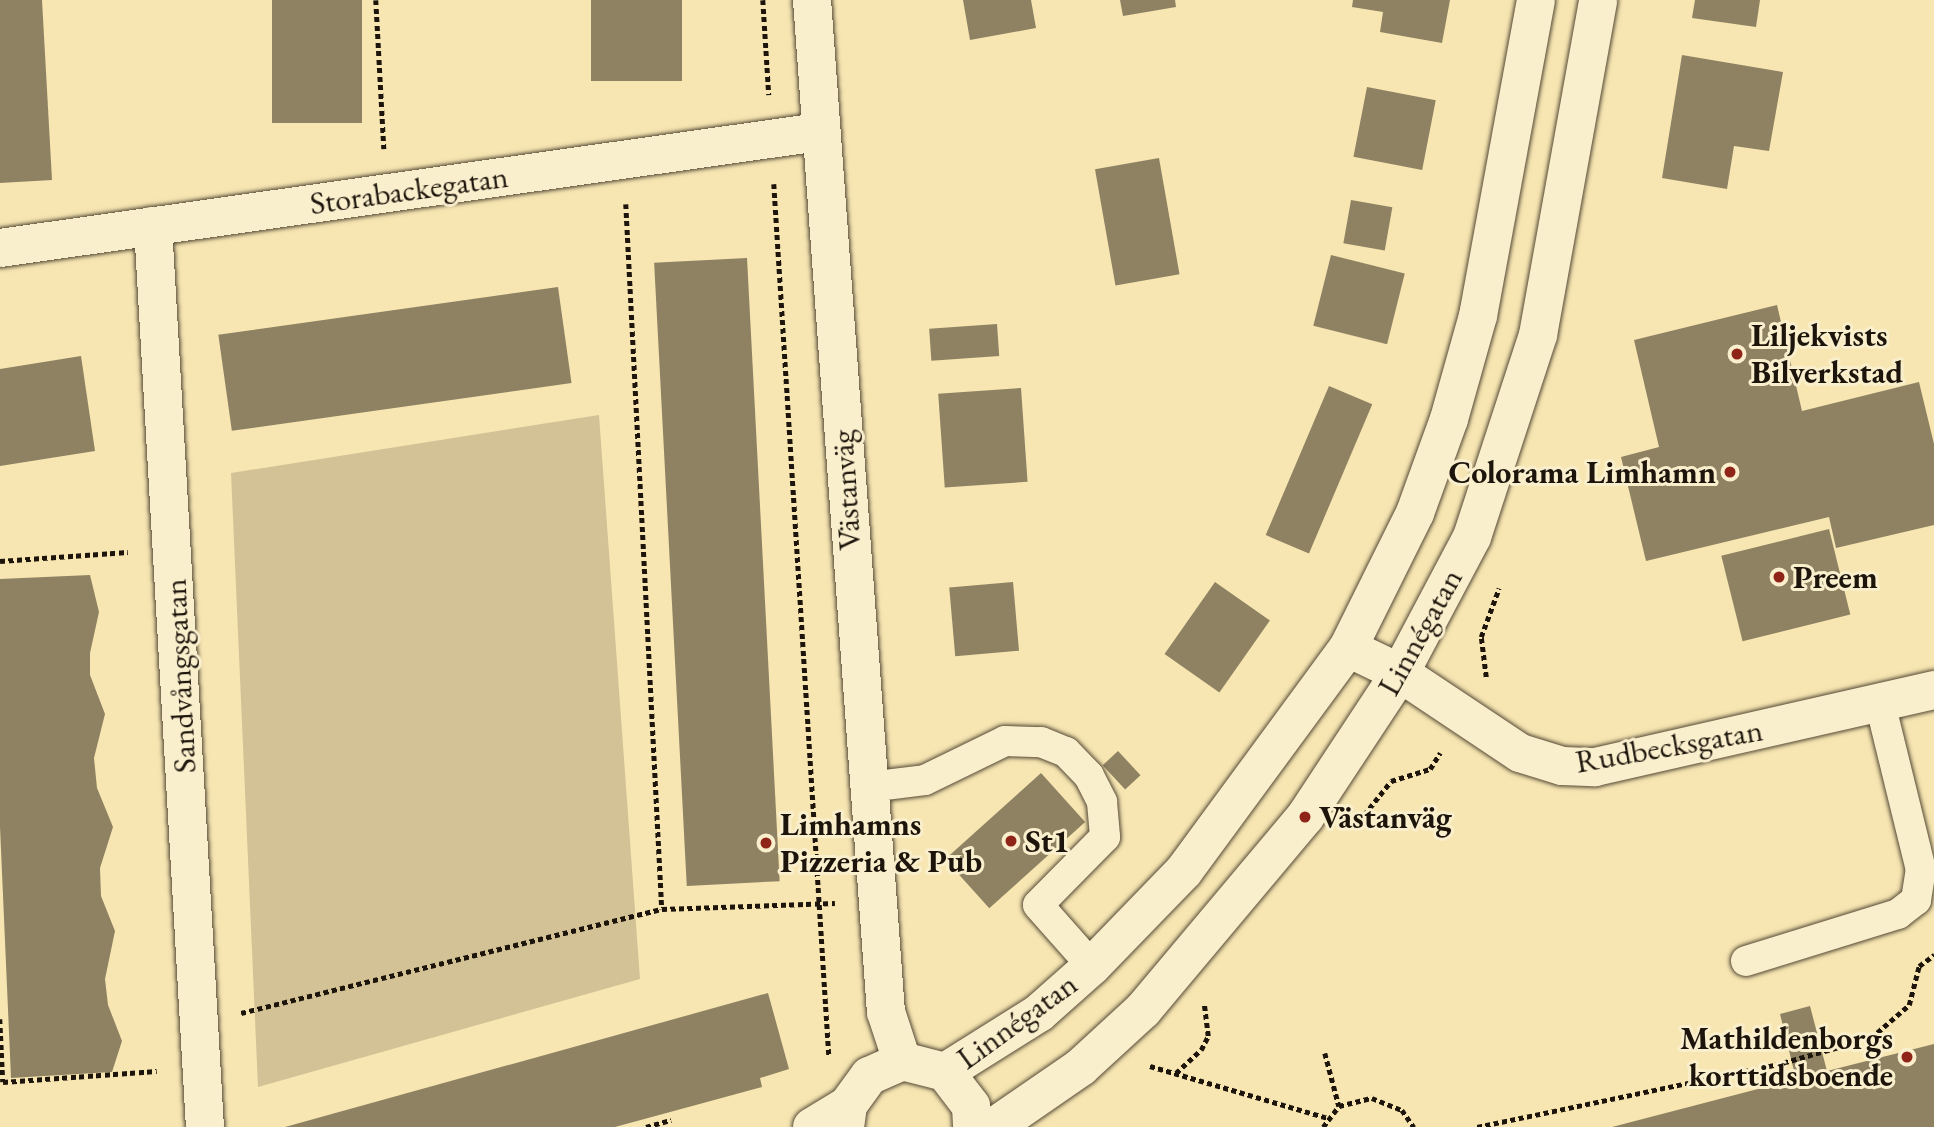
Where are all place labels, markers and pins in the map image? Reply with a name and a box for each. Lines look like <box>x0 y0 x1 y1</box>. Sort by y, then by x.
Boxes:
place label: Liljekvists Bilverkstad <box>1751 317 1903 392</box>
marker: Liljekvists Bilverkstad <box>1729 346 1745 362</box>
place label: Colorama Limhamn <box>1448 453 1716 491</box>
marker: Colorama Limhamn <box>1722 464 1738 480</box>
place label: Preem <box>1793 558 1878 596</box>
marker: Preem <box>1771 569 1787 585</box>
place label: Västanväg <box>1319 798 1452 836</box>
place label: Limhamns Pizzeria & Pub <box>780 806 982 881</box>
marker: Västanväg <box>1297 809 1313 825</box>
place label: St1 <box>1025 822 1070 860</box>
marker: St1 <box>1003 833 1019 849</box>
marker: Limhamns Pizzeria & Pub <box>758 835 774 851</box>
place label: Mathildenborgs korttidsboende <box>1680 1020 1893 1095</box>
marker: Mathildenborgs korttidsboende <box>1899 1049 1915 1065</box>

